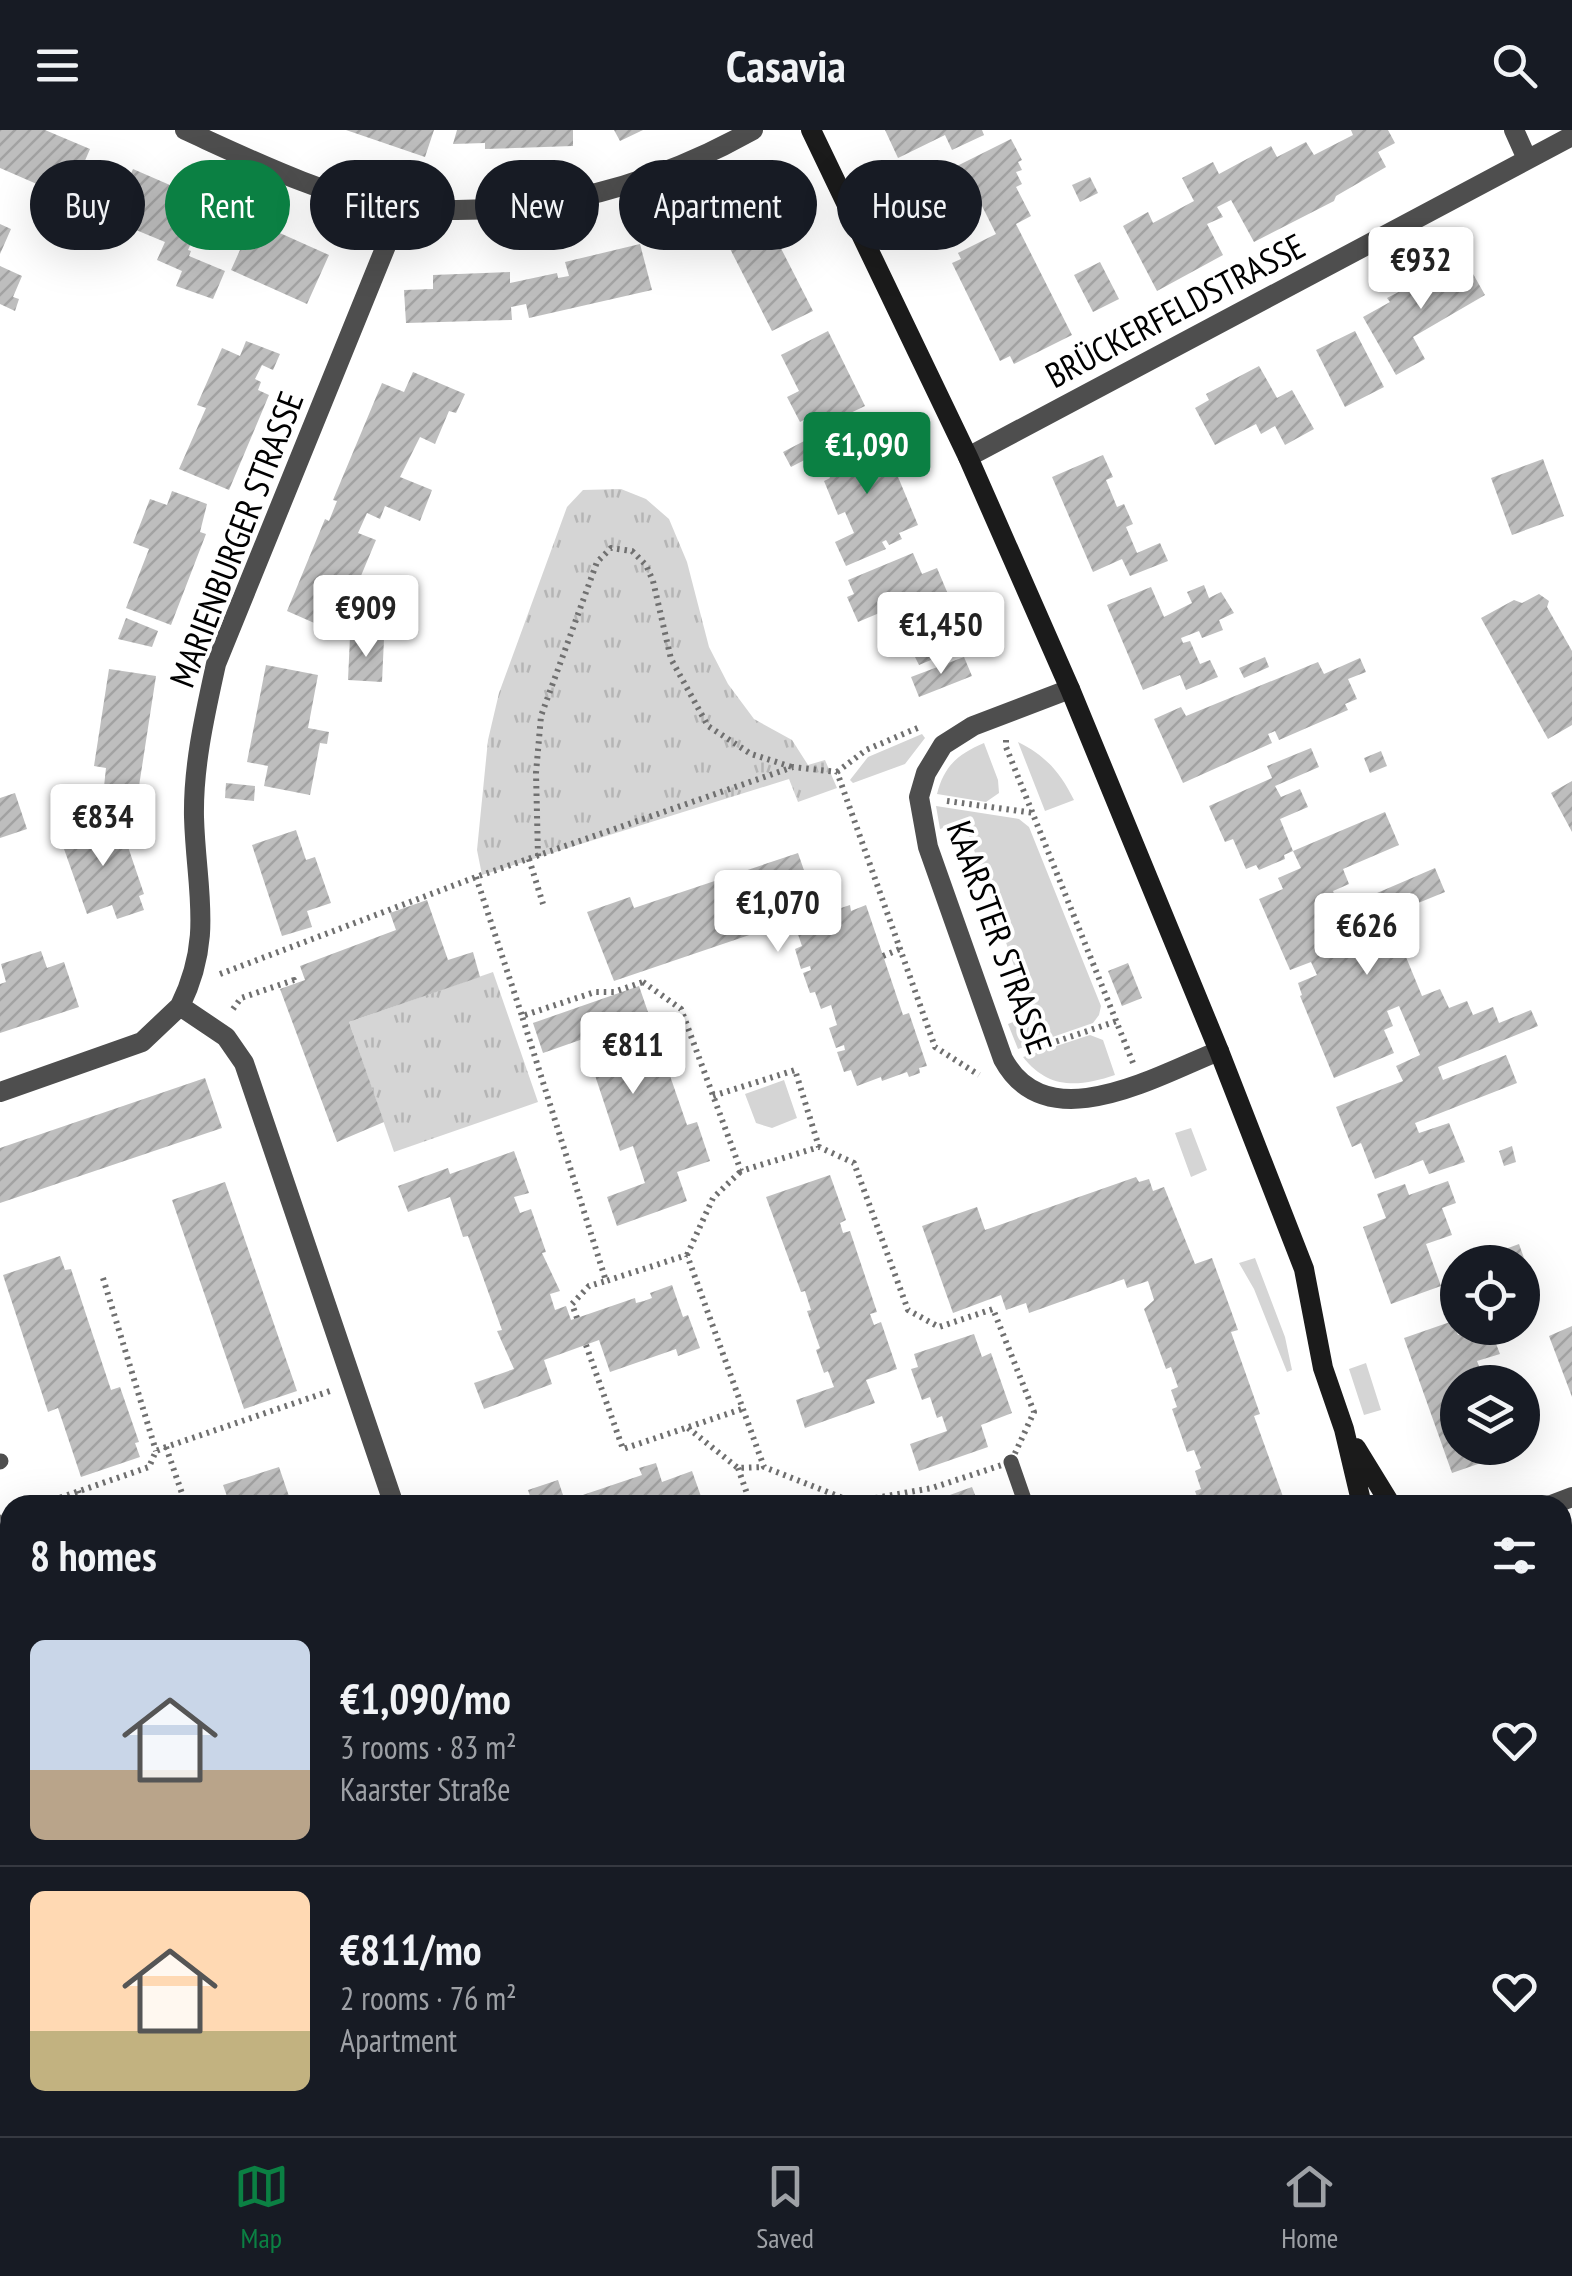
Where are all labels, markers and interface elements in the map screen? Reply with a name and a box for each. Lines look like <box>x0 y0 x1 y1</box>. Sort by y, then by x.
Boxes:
text: Casavia <box>726 36 846 94</box>
icon: menu <box>30 38 85 93</box>
icon: search <box>1487 38 1542 93</box>
chip: Buy <box>30 160 145 250</box>
chip: Rent <box>165 160 290 250</box>
chip: Filters <box>310 160 455 250</box>
chip: New <box>475 160 599 250</box>
chip: Apartment <box>619 160 817 250</box>
chip: House <box>837 160 982 250</box>
street label: BRÜCKERFELDSTRASSE <box>1037 222 1313 398</box>
pin: €932 <box>1362 227 1480 312</box>
text: €932 <box>1390 238 1452 280</box>
street label: MARIENBURGER STRASSE <box>158 385 314 693</box>
pin: €1,090 <box>786 412 948 497</box>
text: €1,090 <box>825 423 909 465</box>
pin: €909 <box>307 575 425 660</box>
text: €909 <box>335 586 397 628</box>
pin: €1,450 <box>860 592 1022 677</box>
text: €1,450 <box>899 603 983 645</box>
pin: €834 <box>44 784 162 869</box>
text: €834 <box>72 795 134 837</box>
street label: KAARSTER STRASSE <box>937 814 1063 1060</box>
pin: €1,070 <box>697 870 859 955</box>
text: €1,070 <box>736 881 820 923</box>
pin: €626 <box>1308 893 1426 978</box>
text: €626 <box>1336 904 1398 946</box>
pin: €811 <box>574 1012 692 1097</box>
text: €811 <box>602 1023 664 1065</box>
map controls <box>1440 1245 1540 1465</box>
button: locate <box>1440 1245 1540 1345</box>
button: layers <box>1440 1365 1540 1465</box>
text: 8 homes <box>30 1528 157 1583</box>
icon: filters <box>1487 1528 1542 1583</box>
text: €1,090/mo <box>340 1671 511 1726</box>
icon: home <box>110 1680 230 1800</box>
icon: heart <box>1487 1713 1542 1768</box>
text: 3 rooms · 83 m² <box>340 1726 517 1768</box>
text: Kaarster Straße <box>340 1768 511 1810</box>
text: €811/mo <box>340 1922 482 1977</box>
icon: home <box>110 1931 230 2051</box>
icon: heart <box>1487 1964 1542 2019</box>
text: 2 rooms · 76 m² <box>340 1977 517 2019</box>
text: Apartment <box>340 2019 457 2061</box>
tab: Map <box>234 2159 289 2256</box>
tab: Saved <box>756 2159 814 2256</box>
tab: Home <box>1281 2159 1338 2256</box>

